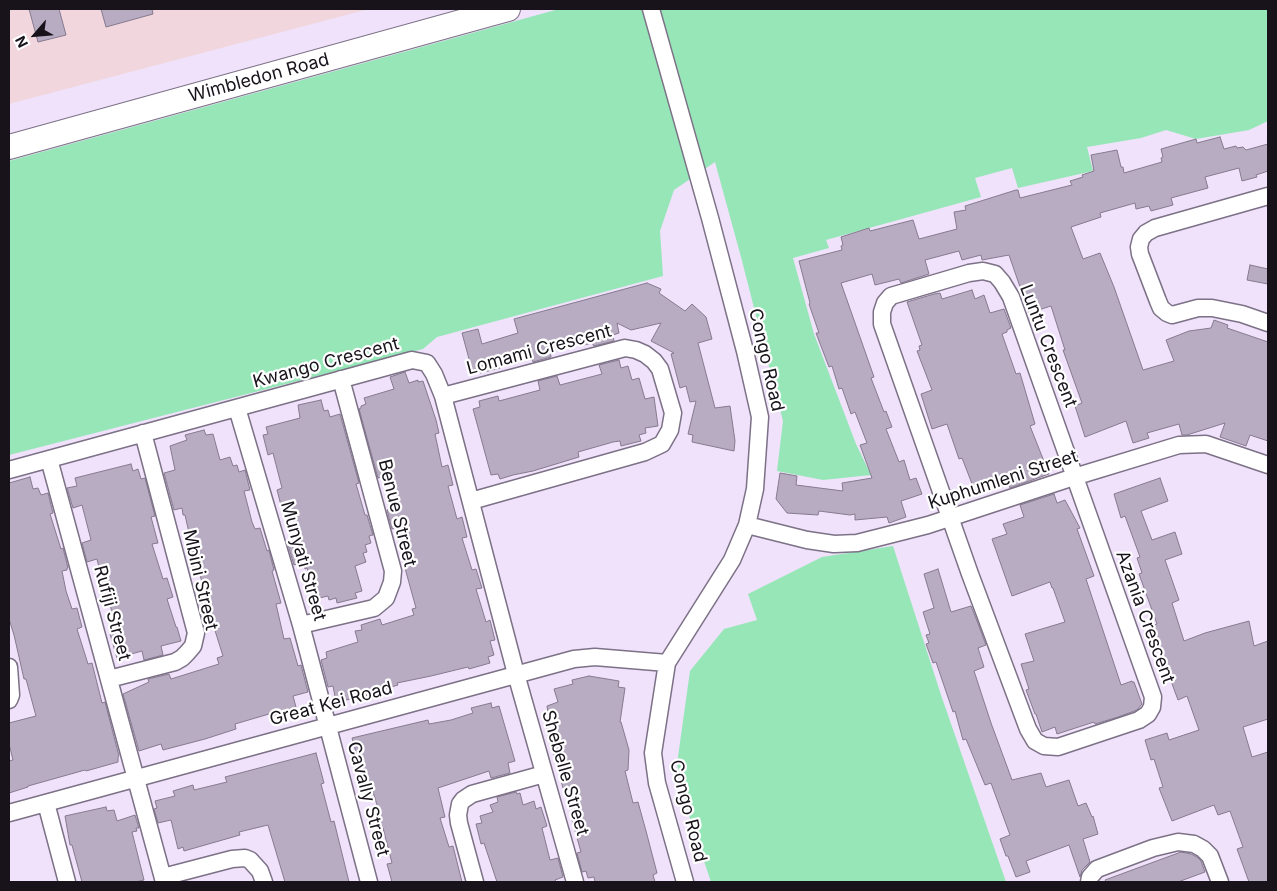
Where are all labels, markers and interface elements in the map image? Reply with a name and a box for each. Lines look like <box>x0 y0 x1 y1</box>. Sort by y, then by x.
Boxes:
north arrow <box>10 10 60 60</box>
text: N <box>11 33 31 51</box>
street label: Wimbledon Road <box>186 49 332 107</box>
street label: Luntu Crescent <box>1015 281 1081 411</box>
street label: Congo Road <box>744 306 788 414</box>
street label: Lomami Crescent <box>464 320 614 380</box>
street label: Kwango Crescent <box>251 333 401 393</box>
street label: Kuphumleni Street <box>926 446 1080 514</box>
street label: Benue Street <box>373 457 421 569</box>
street label: Munyati Street <box>276 499 330 623</box>
street label: Mbini Street <box>178 528 222 632</box>
street label: Azania Crescent <box>1111 548 1179 686</box>
street label: Rufiji Street <box>89 563 135 663</box>
street label: Great Kei Road <box>267 677 395 731</box>
street label: Shebelle Street <box>537 708 593 838</box>
street label: Cavally Street <box>342 739 394 859</box>
street label: Congo Road <box>665 758 711 864</box>

